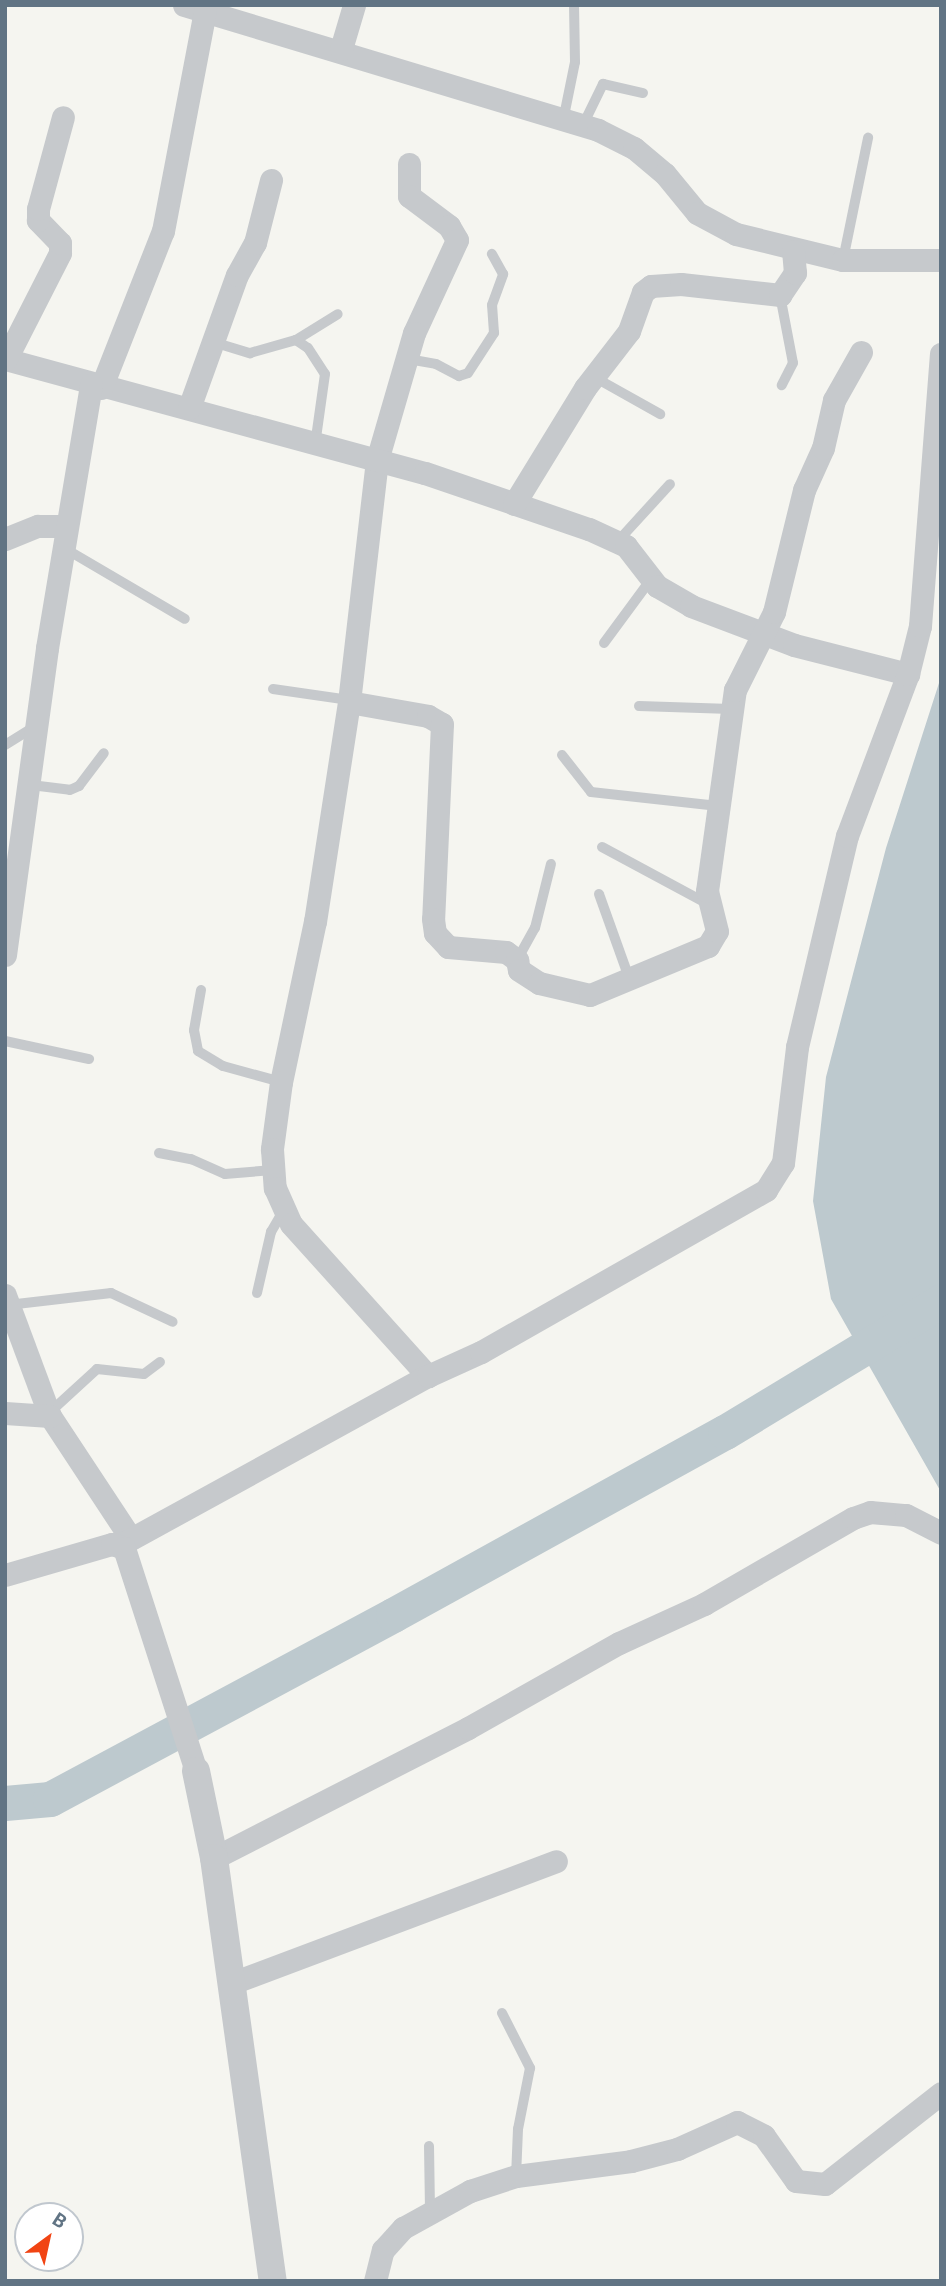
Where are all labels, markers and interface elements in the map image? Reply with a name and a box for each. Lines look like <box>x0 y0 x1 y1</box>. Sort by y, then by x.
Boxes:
north arrow <box>14 2202 84 2272</box>
text: B <box>48 2208 71 2234</box>

